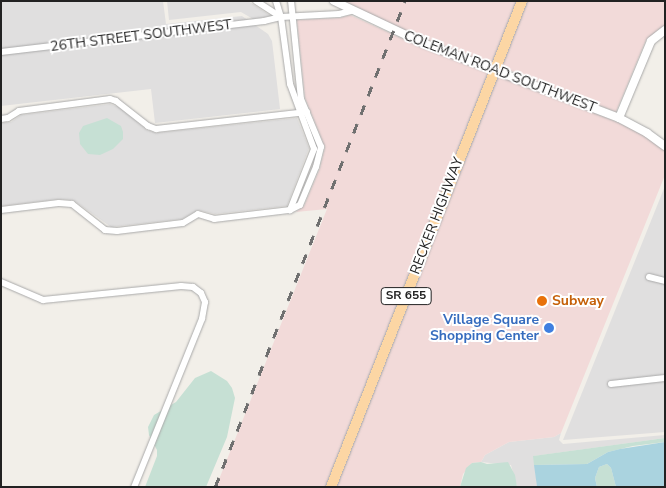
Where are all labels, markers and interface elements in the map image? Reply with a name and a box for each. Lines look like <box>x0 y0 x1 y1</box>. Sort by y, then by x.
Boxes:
street label: 26TH STREET SOUTHWEST <box>49 17 233 55</box>
street label: COLEMAN ROAD SOUTHWEST <box>401 27 599 117</box>
street label: RECKER HIGHWAY <box>407 155 467 277</box>
road number: SR 655 <box>380 286 432 306</box>
place label: Subway <box>552 293 604 309</box>
marker: Subway <box>536 295 548 307</box>
place label: Village Square Shopping Center <box>430 312 539 344</box>
marker: Village Square Shopping Center <box>543 322 555 334</box>

